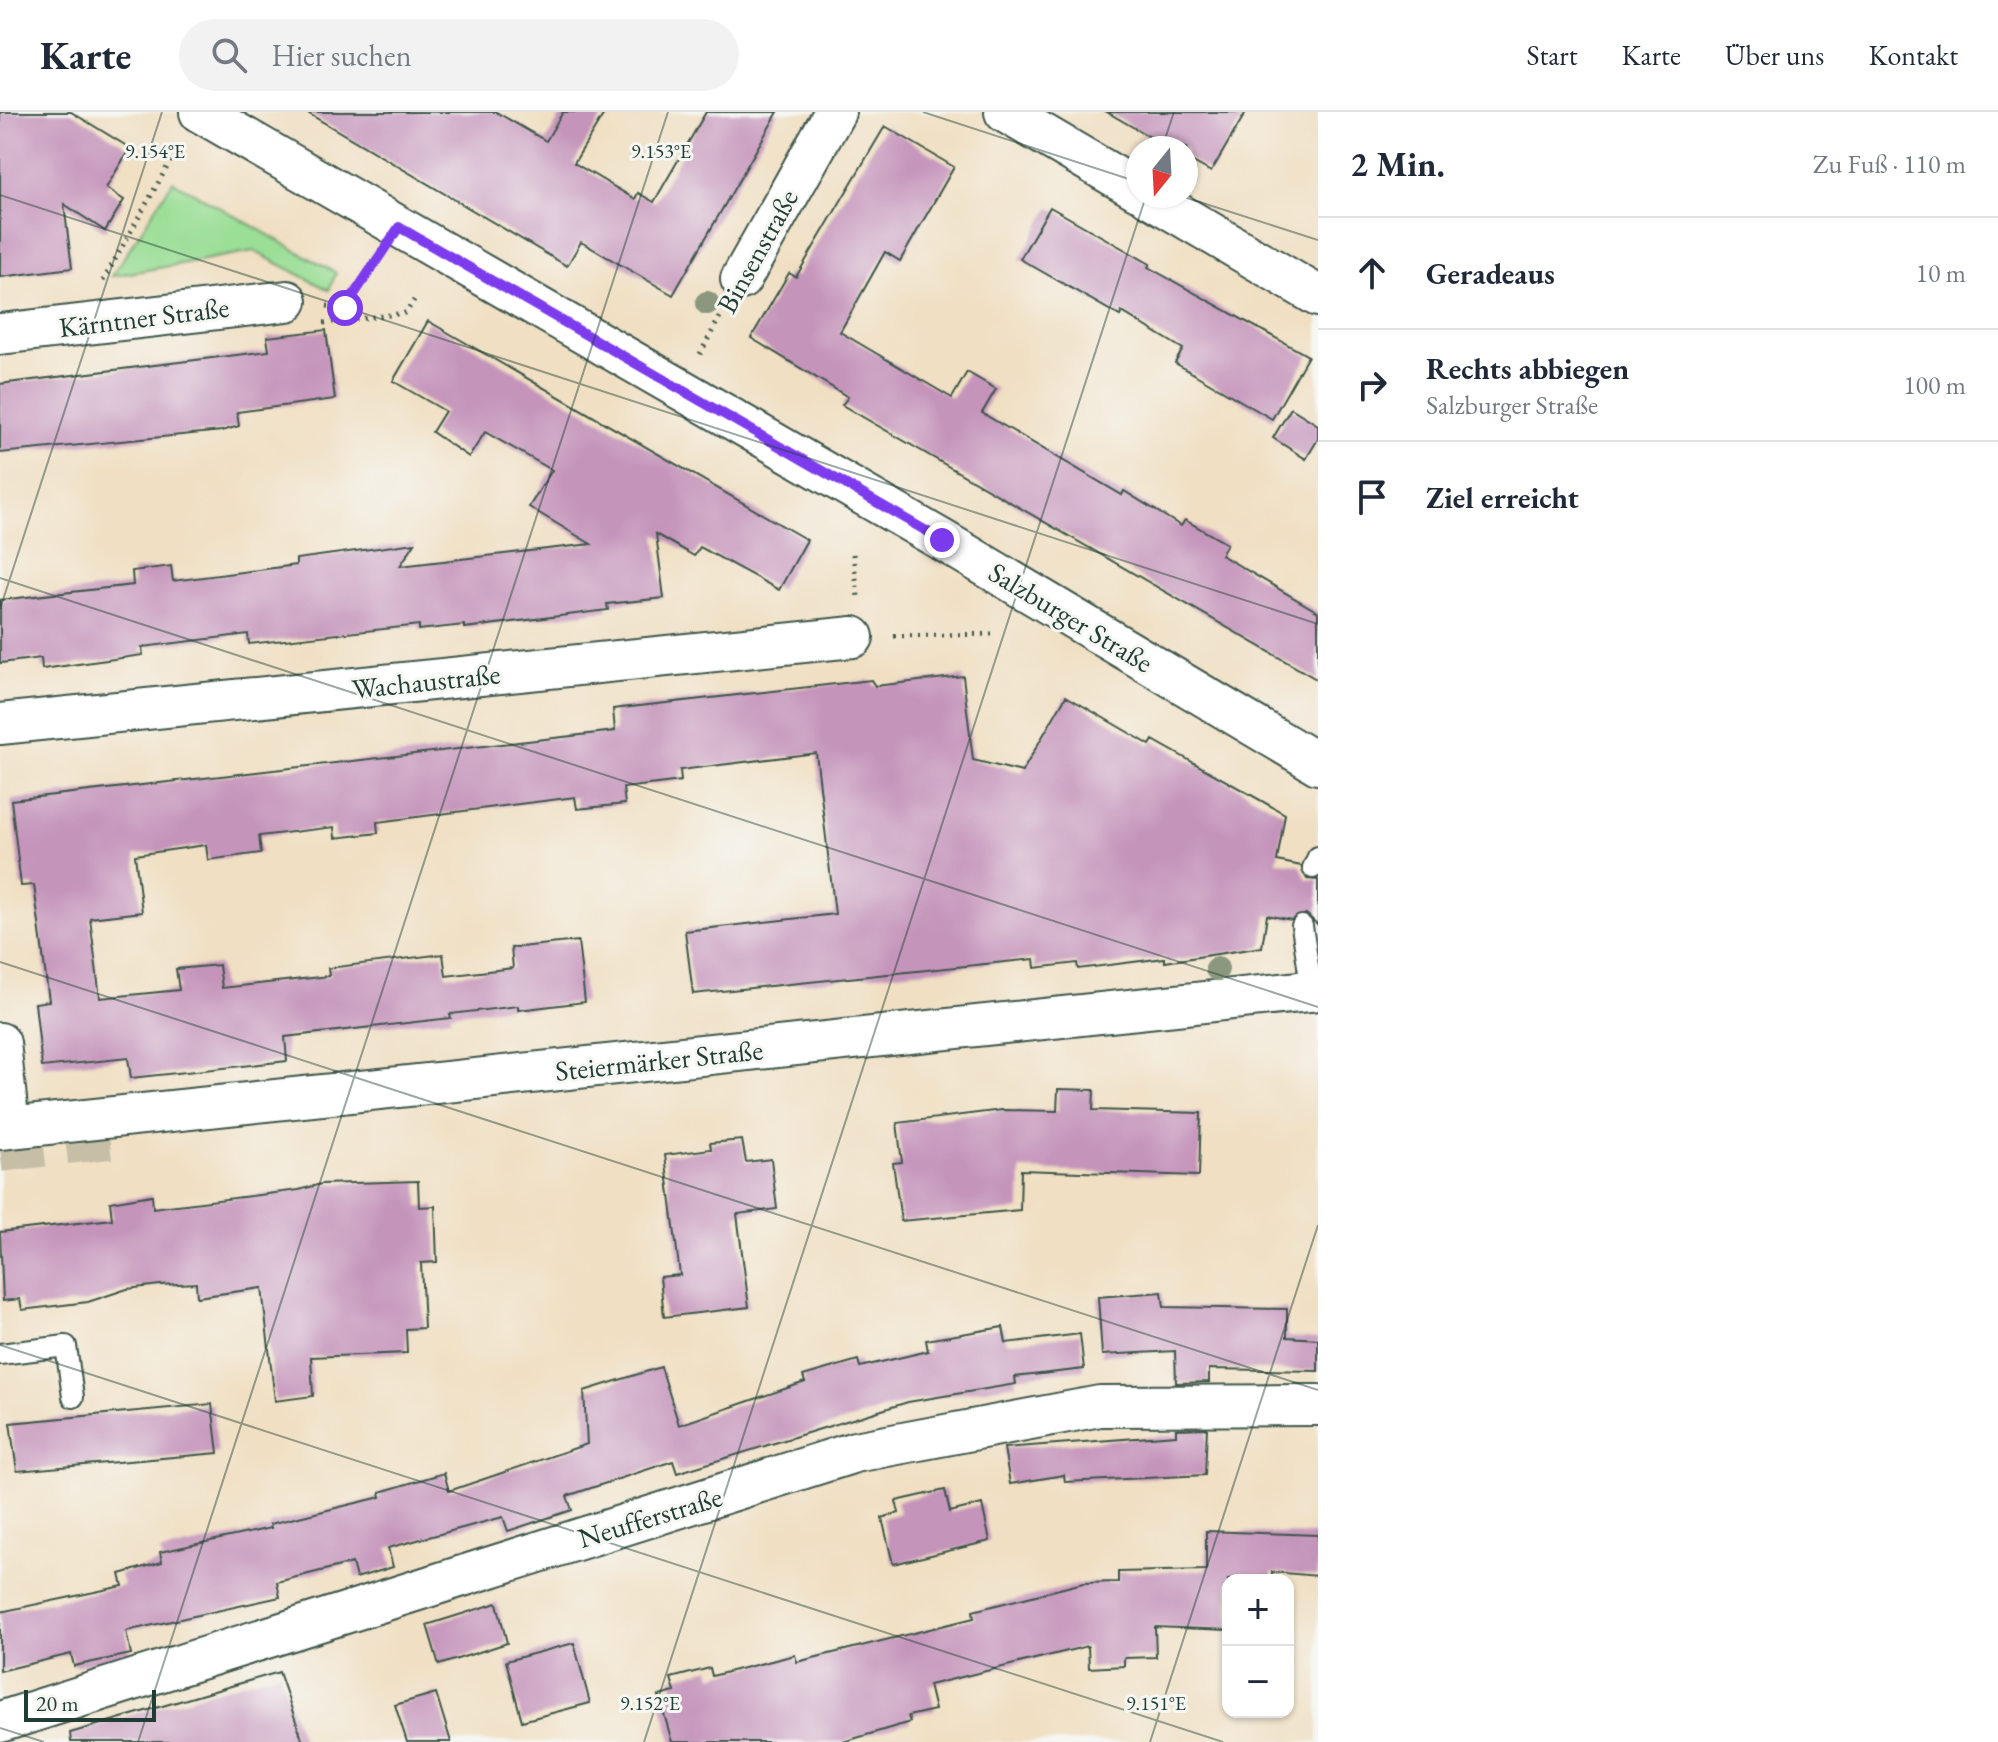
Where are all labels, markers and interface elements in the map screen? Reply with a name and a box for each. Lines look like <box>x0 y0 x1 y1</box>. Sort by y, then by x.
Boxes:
search box <box>179 19 739 91</box>
text: Karte <box>40 31 131 80</box>
icon: search <box>207 33 251 77</box>
text: Hier suchen <box>271 36 412 75</box>
text: Start <box>1526 37 1578 73</box>
text: Karte <box>1622 37 1681 73</box>
text: Über uns <box>1725 37 1824 73</box>
text: Kontakt <box>1868 37 1958 73</box>
north arrow <box>1126 136 1198 208</box>
text: 9.154°E <box>125 138 185 164</box>
text: 9.153°E <box>631 138 691 164</box>
text: 2 Min. <box>1350 142 1445 186</box>
text: Zu Fuß · 110 m <box>1813 147 1966 181</box>
street label: Binsenstraße <box>708 183 806 319</box>
icon: ahead <box>1350 251 1394 295</box>
text: Geradeaus <box>1426 254 1555 293</box>
text: 10 m <box>1916 256 1966 290</box>
street label: Kärntner Straße <box>57 289 231 345</box>
route start <box>327 290 363 326</box>
text: Rechts abbiegen <box>1426 349 1629 388</box>
icon: right <box>1350 363 1394 407</box>
text: 100 m <box>1903 368 1966 402</box>
text: Salzburger Straße <box>1426 388 1598 422</box>
icon: arrive <box>1350 475 1394 519</box>
text: Ziel erreicht <box>1426 478 1579 517</box>
route end <box>924 522 960 558</box>
street label: Salzburger Straße <box>982 554 1160 680</box>
street label: Wachaustraße <box>350 655 502 707</box>
street label: Steiermärker Straße <box>553 1031 765 1089</box>
street label: Neufferstraße <box>574 1478 726 1556</box>
map controls <box>1222 1574 1294 1718</box>
button: + <box>1222 1574 1294 1646</box>
button: − <box>1222 1646 1294 1718</box>
scale bar <box>24 1686 156 1722</box>
text: 20 m <box>36 1689 79 1718</box>
text: 9.152°E <box>620 1690 680 1716</box>
text: 9.151°E <box>1126 1690 1186 1716</box>

